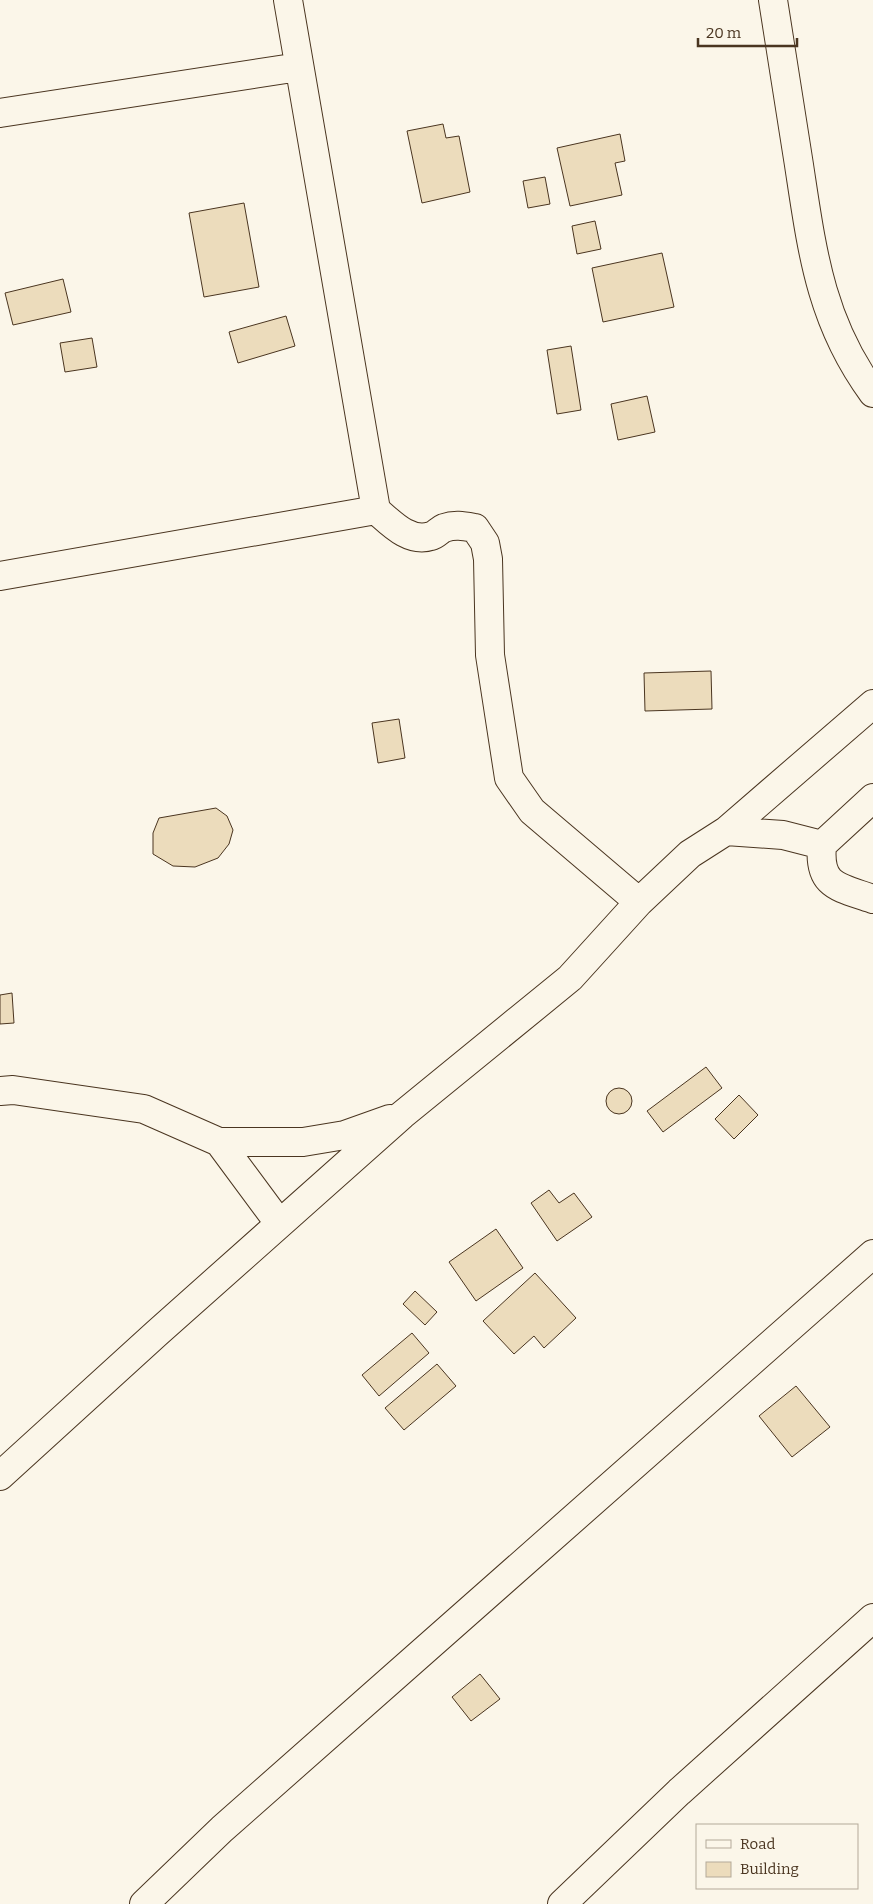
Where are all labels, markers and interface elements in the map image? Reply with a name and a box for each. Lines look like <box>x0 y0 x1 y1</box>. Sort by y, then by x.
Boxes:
scale bar <box>698 15 797 47</box>
text: 20 m <box>706 24 742 42</box>
legend <box>696 1824 858 1889</box>
text: Road <box>740 1835 775 1853</box>
text: Building <box>740 1860 799 1878</box>

